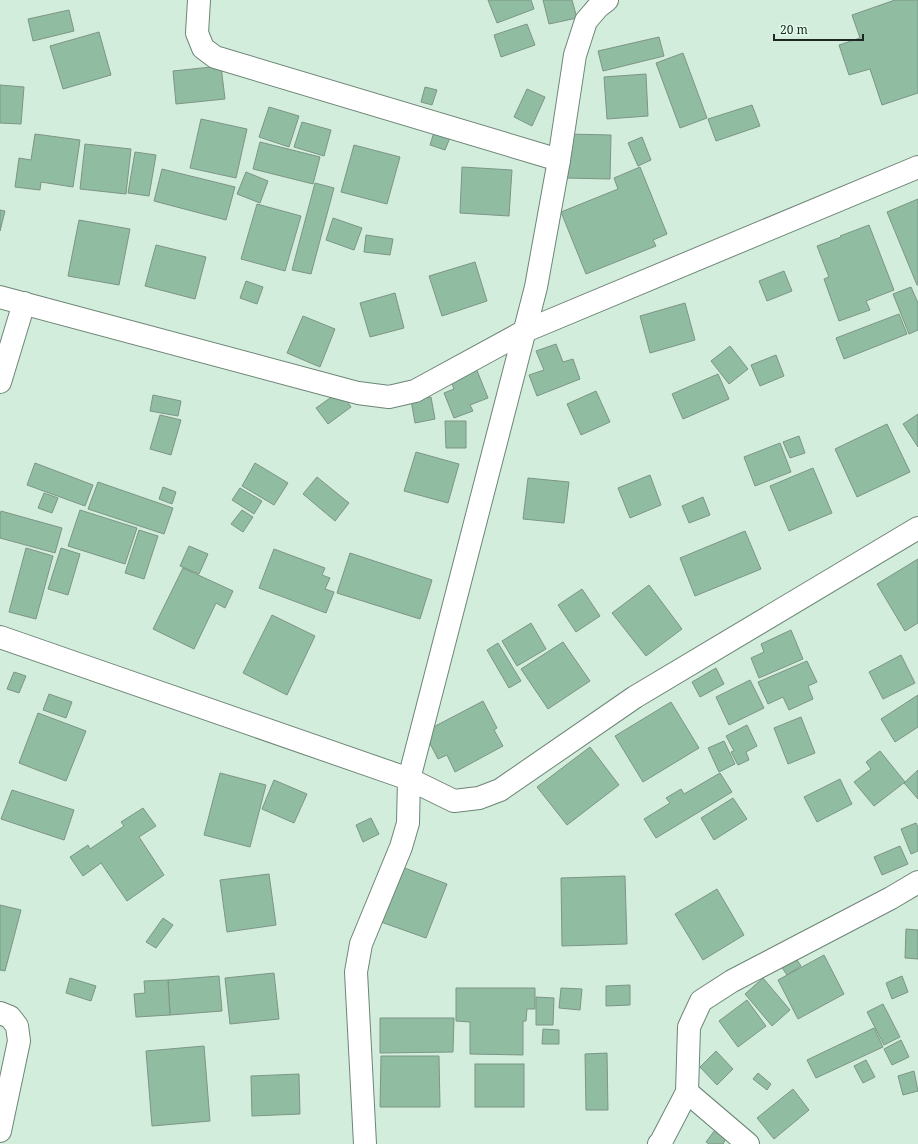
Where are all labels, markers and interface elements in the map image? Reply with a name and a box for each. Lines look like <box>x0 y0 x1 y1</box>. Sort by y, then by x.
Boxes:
scale bar <box>774 16 863 42</box>
text: 20 m <box>780 21 808 38</box>

